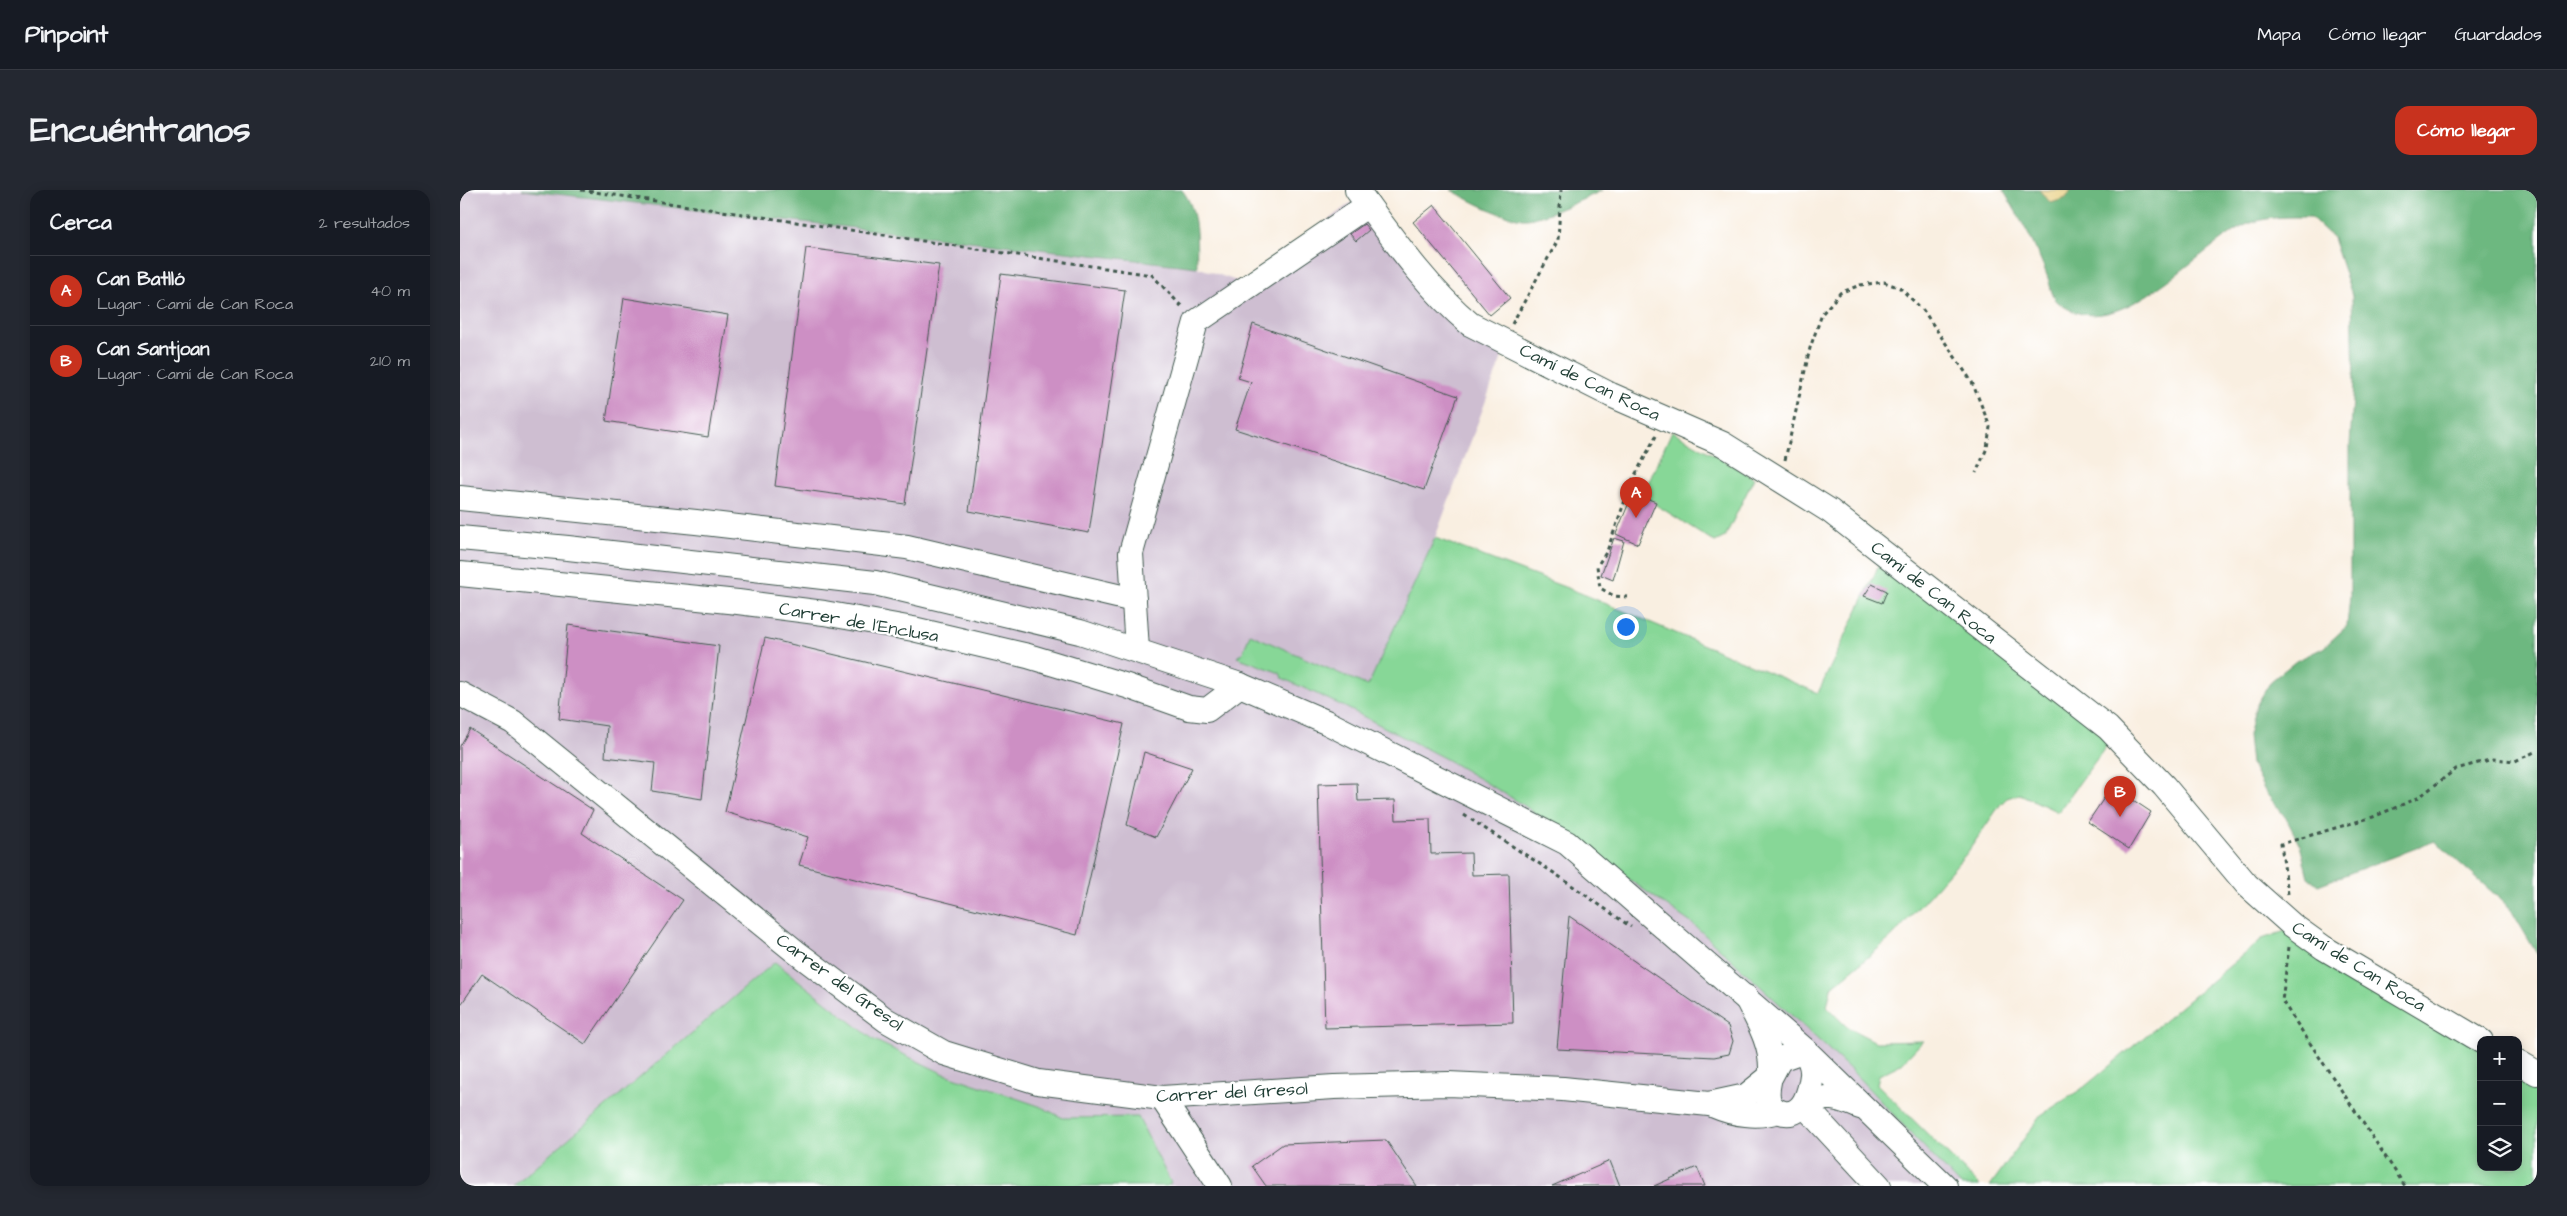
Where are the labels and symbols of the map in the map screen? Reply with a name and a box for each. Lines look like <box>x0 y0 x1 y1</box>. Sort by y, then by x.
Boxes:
street label: Camí de Can Roca <box>1515 338 1664 427</box>
pin: A <box>1620 477 1652 518</box>
street label: Camí de Can Roca <box>1865 535 2002 650</box>
street label: Carrer de l'Enclusa <box>777 596 941 649</box>
your location <box>1613 614 1639 640</box>
pin: B <box>2104 776 2136 817</box>
street label: Camí de Can Roca <box>2287 915 2431 1018</box>
street label: Carrer del Gresol <box>771 928 909 1037</box>
street label: Carrer del Gresol <box>1156 1076 1309 1109</box>

